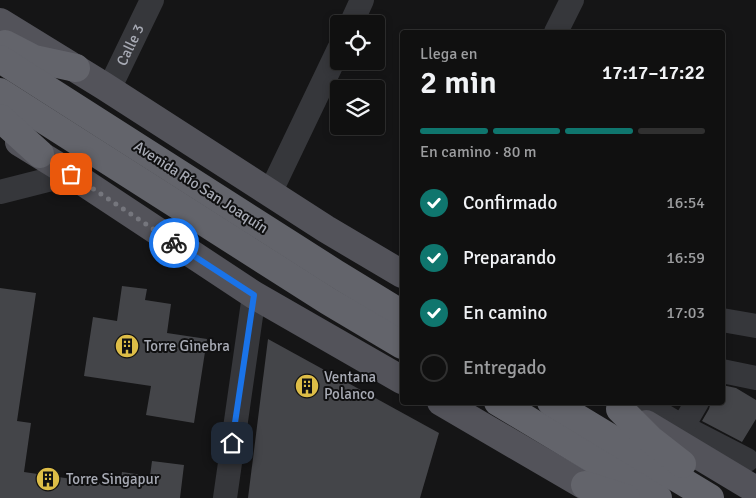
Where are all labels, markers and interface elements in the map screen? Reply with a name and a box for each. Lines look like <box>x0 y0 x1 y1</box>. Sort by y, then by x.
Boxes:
map controls <box>330 15 385 135</box>
button: locate <box>330 15 385 70</box>
street label: Calle 3 <box>113 21 148 69</box>
text: Llega en <box>420 44 478 64</box>
text: 17:17–17:22 <box>602 61 705 85</box>
text: 2 min <box>420 63 497 102</box>
button: layers <box>330 80 385 135</box>
street label: Avenida Río San Joaquín <box>131 137 271 237</box>
text: En camino · 80 m <box>420 142 537 162</box>
pin <box>50 153 92 195</box>
icon: bag <box>57 160 85 188</box>
icon: check <box>420 189 448 217</box>
text: Confirmado <box>463 191 557 215</box>
text: 16:54 <box>666 193 705 213</box>
courier <box>149 218 199 268</box>
icon: bike <box>160 229 188 257</box>
icon: check <box>420 244 448 272</box>
text: Preparando <box>463 246 556 270</box>
text: 16:59 <box>666 248 705 268</box>
icon: check <box>420 299 448 327</box>
text: En camino <box>463 301 547 325</box>
text: 17:03 <box>666 303 705 323</box>
building icon: Torre Ginebra <box>114 333 140 359</box>
place label: Torre Ginebra <box>144 337 230 355</box>
text: Entregado <box>463 356 546 380</box>
place label: Ventana Polanco <box>324 368 376 403</box>
building icon: Ventana Polanco <box>294 373 320 399</box>
pin <box>211 422 253 464</box>
icon: home <box>218 429 246 457</box>
building icon: Torre Singapur <box>35 466 61 492</box>
place label: Torre Singapur <box>66 470 160 488</box>

